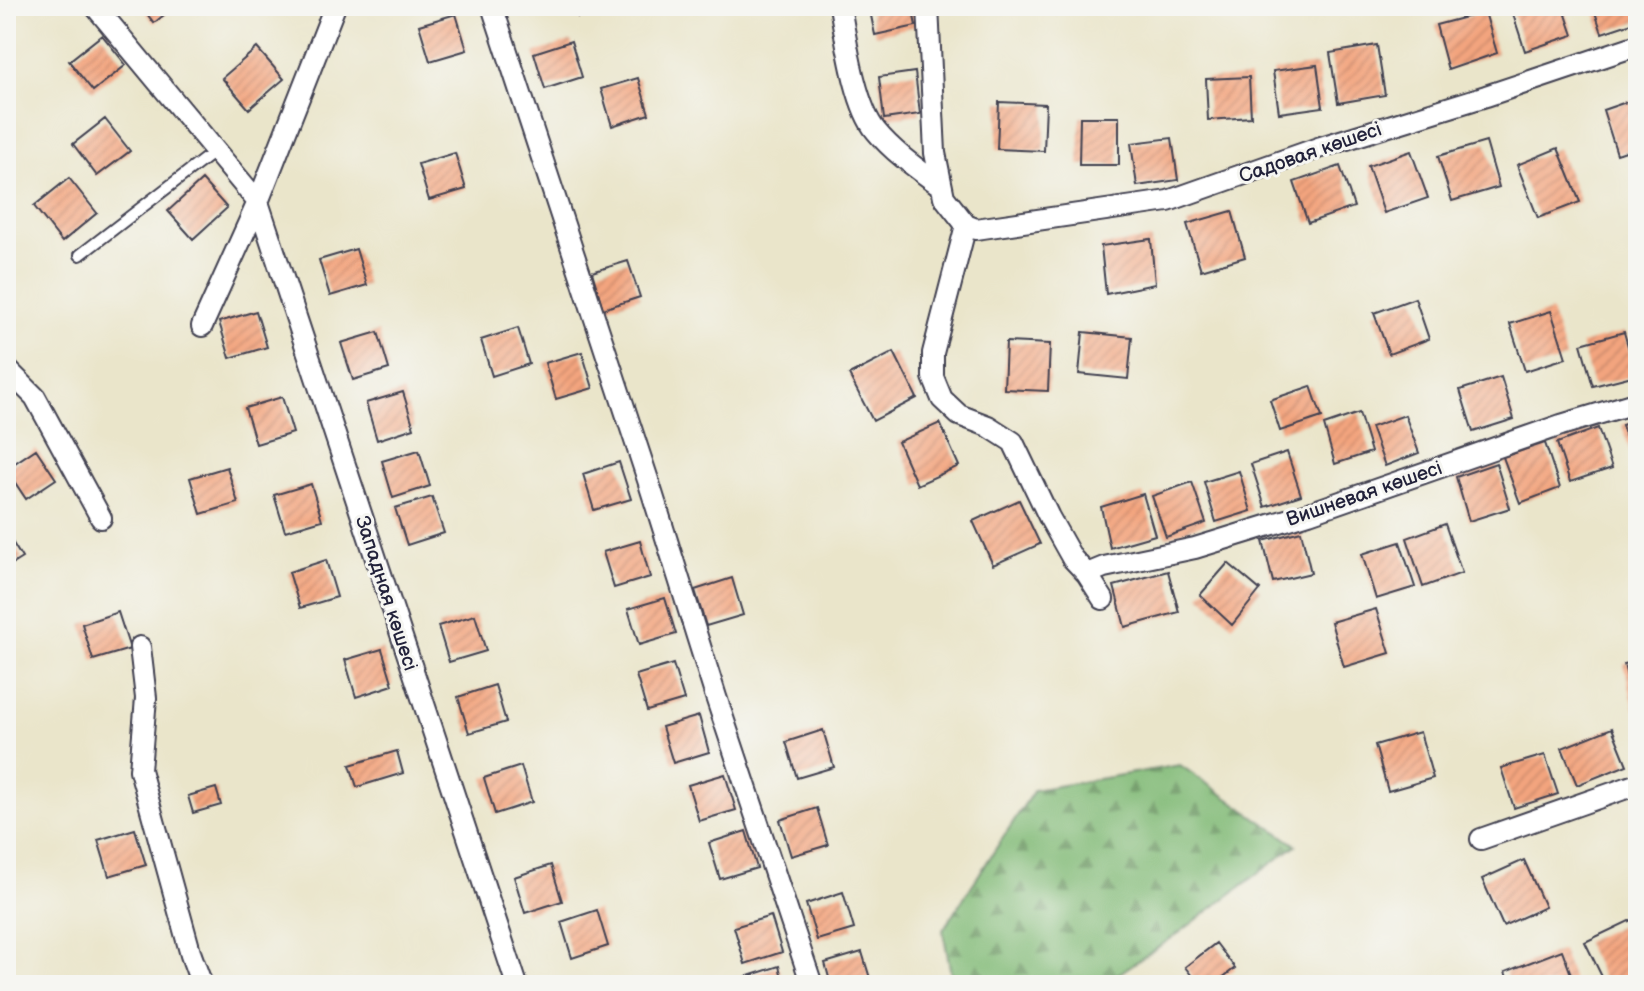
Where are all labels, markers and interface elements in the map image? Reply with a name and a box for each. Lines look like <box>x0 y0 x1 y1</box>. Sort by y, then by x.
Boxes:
street label: Садовая көшесі <box>1236 117 1385 189</box>
street label: Вишневая көшесі <box>1283 456 1445 532</box>
street label: Западная көшесі <box>350 513 422 674</box>

